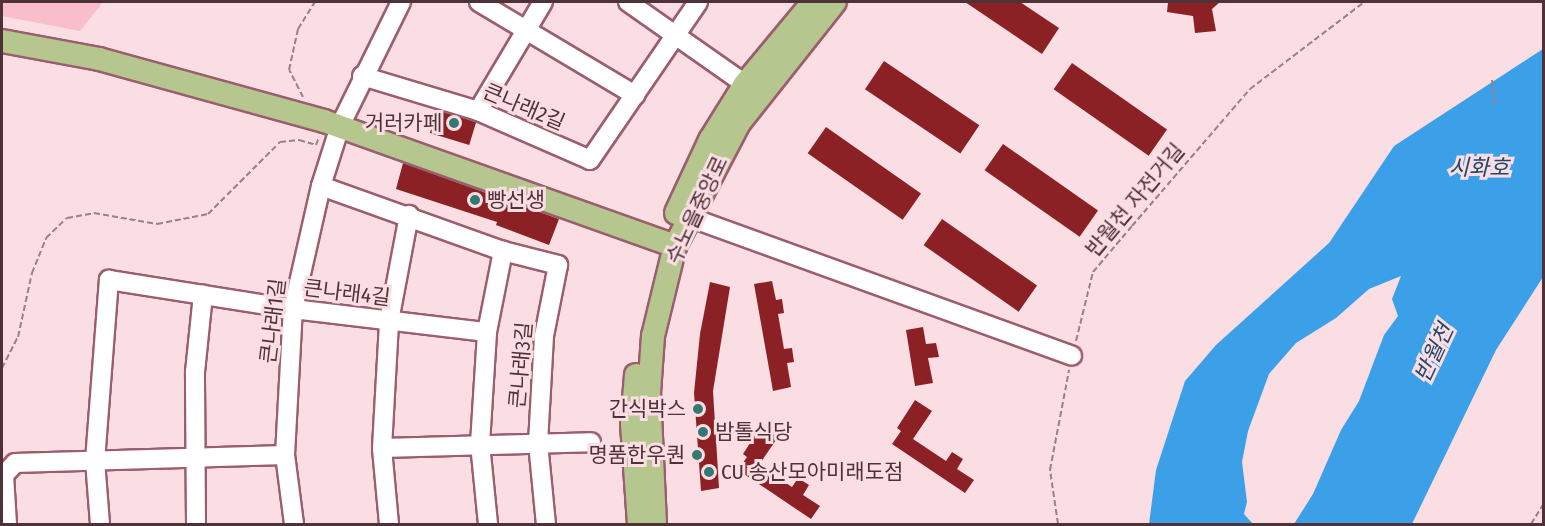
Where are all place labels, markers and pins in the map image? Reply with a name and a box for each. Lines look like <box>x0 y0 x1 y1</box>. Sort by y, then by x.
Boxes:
place label: 거러카페 <box>365 110 442 136</box>
marker: 거러카페 <box>447 116 461 130</box>
place label: 빵선생 <box>487 187 545 213</box>
marker: 빵선생 <box>468 193 482 207</box>
place label: 간식박스 <box>609 396 686 422</box>
marker: 간식박스 <box>691 402 705 416</box>
place label: 밤톨식당 <box>715 419 792 445</box>
marker: 밤톨식당 <box>696 425 710 439</box>
place label: 명품한우퀀 <box>588 442 685 468</box>
marker: 명품한우퀀 <box>690 448 704 462</box>
place label: CU 송산모아미래도점 <box>721 459 903 485</box>
marker: CU 송산모아미래도점 <box>702 465 716 479</box>

